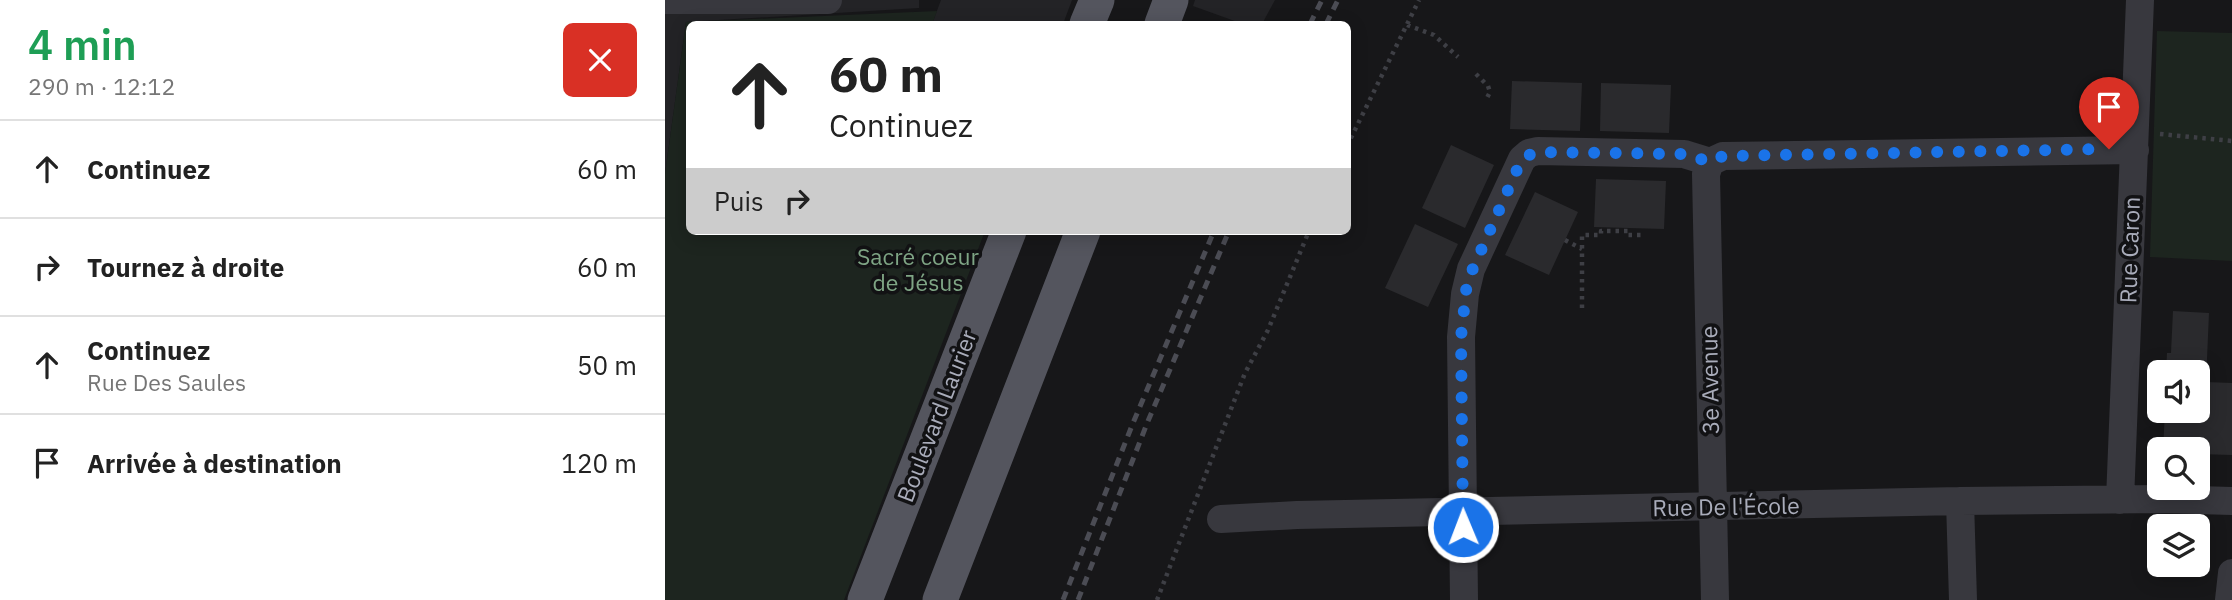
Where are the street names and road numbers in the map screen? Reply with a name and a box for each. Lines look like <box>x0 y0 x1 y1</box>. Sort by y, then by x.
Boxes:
street label: Rue Caron <box>2112 196 2146 304</box>
street label: Boulevard Laurier <box>889 325 983 506</box>
street label: 3e Avenue <box>1693 325 1725 435</box>
street label: Rue De l'École <box>1652 490 1800 522</box>

